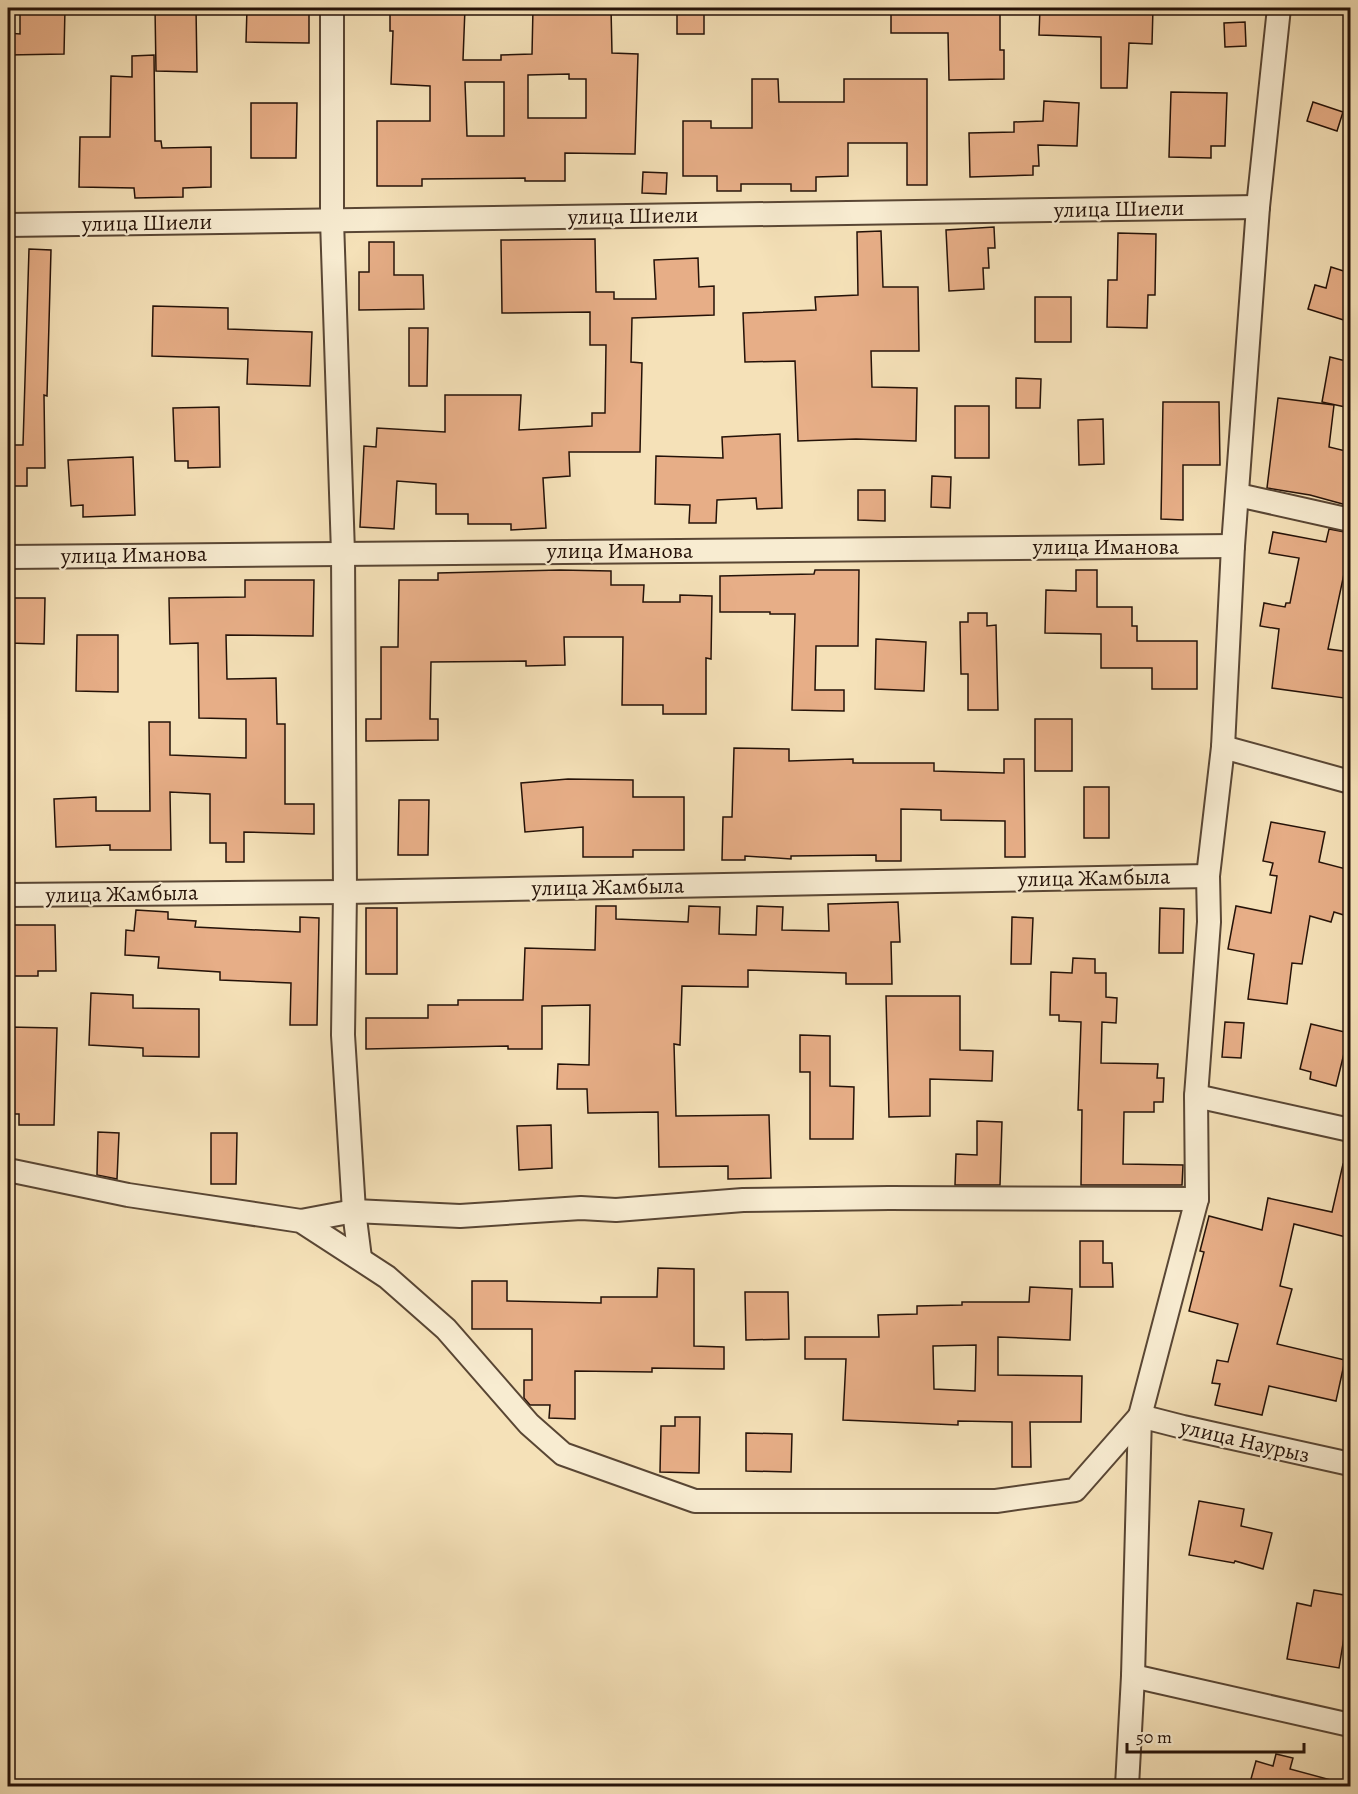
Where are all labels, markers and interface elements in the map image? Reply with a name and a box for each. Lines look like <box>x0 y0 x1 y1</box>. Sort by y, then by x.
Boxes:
street label: улица Шиели <box>1053 193 1184 225</box>
street label: улица Шиели <box>567 200 698 232</box>
street label: улица Шиели <box>81 207 212 239</box>
street label: улица Иманова <box>1032 532 1180 562</box>
street label: улица Иманова <box>546 536 694 566</box>
street label: улица Иманова <box>60 539 208 571</box>
street label: улица Жамбыла <box>1016 862 1171 894</box>
street label: улица Жамбыла <box>530 871 685 903</box>
street label: улица Жамбыла <box>44 878 199 910</box>
street label: улица Наурыз <box>1176 1411 1313 1470</box>
scale bar <box>1127 1716 1304 1754</box>
text: 50 m <box>1136 1725 1172 1749</box>

